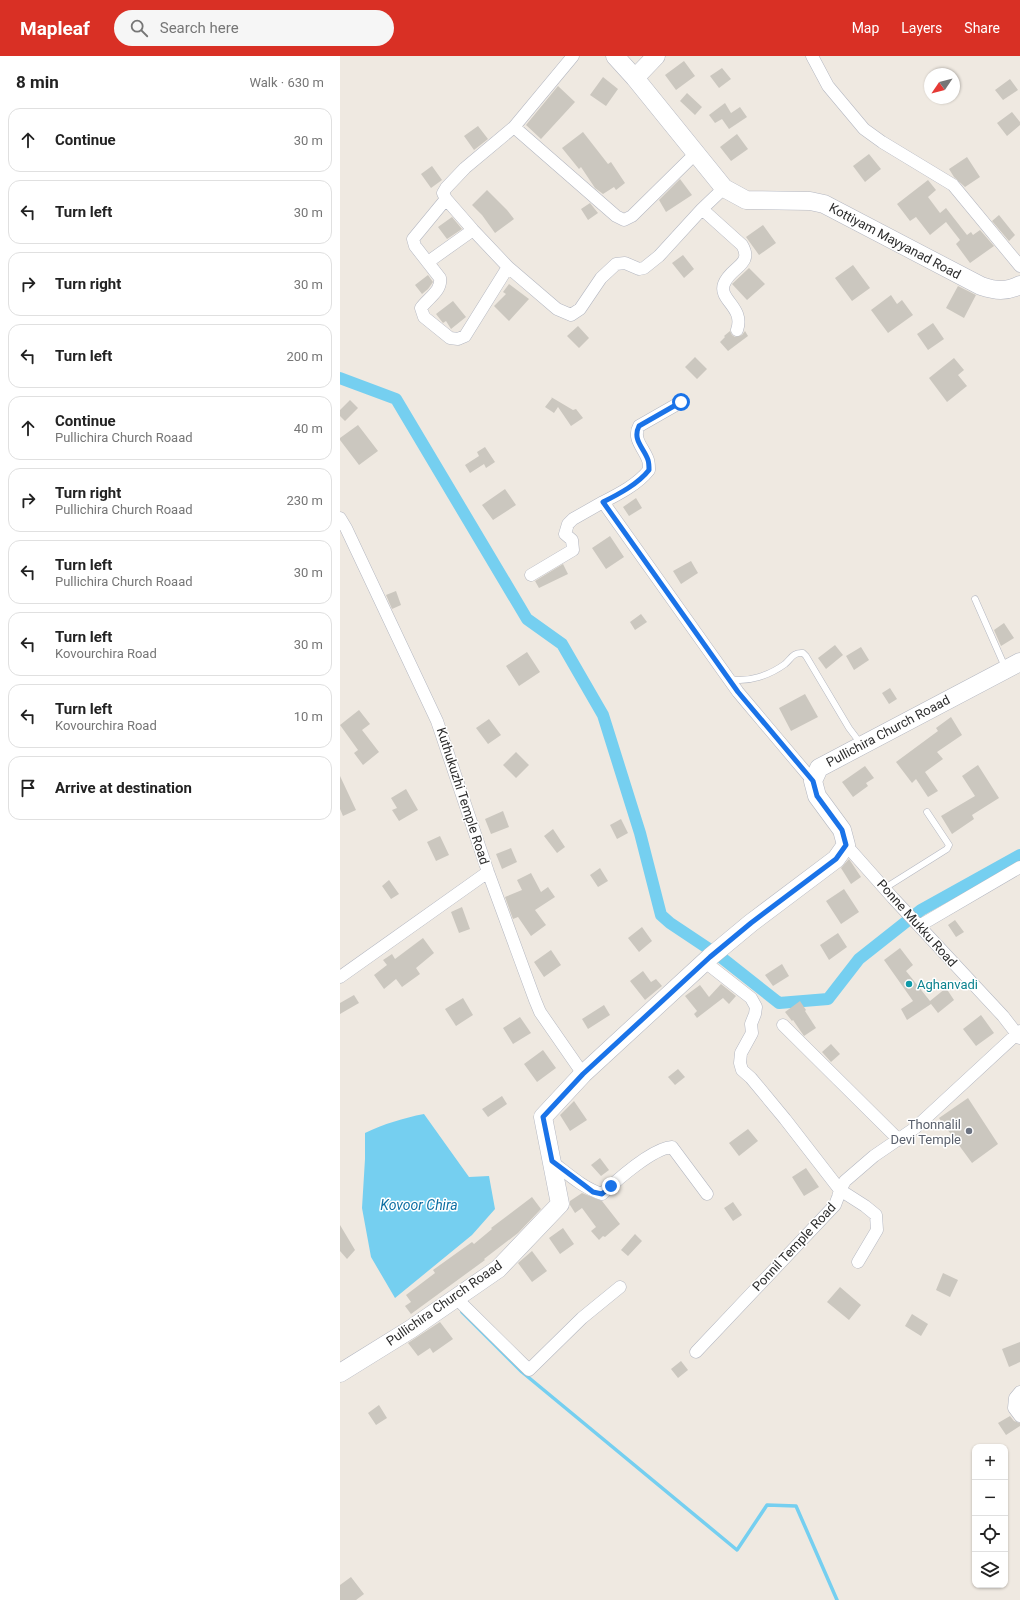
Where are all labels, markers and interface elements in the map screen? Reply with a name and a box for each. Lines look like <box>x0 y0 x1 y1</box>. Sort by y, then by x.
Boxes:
search box <box>114 10 394 46</box>
text: Mapleaf <box>20 17 90 40</box>
icon: search <box>128 17 150 39</box>
text: Search here <box>160 19 239 37</box>
text: Map <box>852 20 879 36</box>
text: Layers <box>901 20 942 36</box>
text: Share <box>964 20 1000 36</box>
north arrow <box>924 68 960 104</box>
text: 8 min <box>16 72 59 92</box>
text: Walk · 630 m <box>249 75 324 90</box>
icon: ahead <box>17 129 39 151</box>
text: Continue <box>55 131 116 149</box>
text: 30 m <box>294 133 323 148</box>
street label: Kottiyam Mayyanad Road <box>827 200 963 282</box>
icon: left <box>17 201 39 223</box>
text: Turn left <box>55 203 112 221</box>
text: 30 m <box>294 205 323 220</box>
icon: right <box>17 273 39 295</box>
text: Turn right <box>55 275 121 293</box>
text: 30 m <box>294 277 323 292</box>
icon: left <box>17 345 39 367</box>
text: Turn left <box>55 347 112 365</box>
text: 200 m <box>286 349 323 364</box>
route start <box>672 393 690 411</box>
text: Continue <box>55 412 116 430</box>
icon: ahead <box>17 417 39 439</box>
text: 40 m <box>294 421 323 436</box>
text: Pullichira Church Roaad <box>55 430 193 445</box>
text: Turn right <box>55 484 121 502</box>
icon: right <box>17 489 39 511</box>
text: 230 m <box>286 493 323 508</box>
text: Pullichira Church Roaad <box>55 502 193 517</box>
text: Turn left <box>55 556 112 574</box>
icon: left <box>17 561 39 583</box>
text: 30 m <box>294 565 323 580</box>
text: Pullichira Church Roaad <box>55 574 193 589</box>
text: Turn left <box>55 628 112 646</box>
icon: left <box>17 633 39 655</box>
text: 30 m <box>294 637 323 652</box>
text: Kovourchira Road <box>55 646 157 661</box>
street label: Pullichira Church Roaad <box>824 692 952 770</box>
text: Turn left <box>55 700 112 718</box>
icon: left <box>17 705 39 727</box>
text: 10 m <box>294 709 323 724</box>
text: Kovourchira Road <box>55 718 157 733</box>
street label: Kuthukuzhi Temple Road <box>434 726 492 866</box>
icon: arrive <box>17 777 39 799</box>
text: Arrive at destination <box>55 779 192 797</box>
street label: Ponne Mukku Road <box>874 876 960 970</box>
place label: Aghanvadi <box>917 977 978 992</box>
marker: Aghanvadi <box>904 979 914 989</box>
place label: Thonnalil Devi Temple <box>890 1117 961 1147</box>
marker: Thonnalil Devi Temple <box>964 1126 974 1136</box>
route end <box>602 1177 620 1195</box>
water label: Kovoor Chira <box>380 1197 458 1213</box>
street label: Ponnil Temple Road <box>749 1200 839 1294</box>
street label: Pullichira Church Roaad <box>383 1257 505 1349</box>
map controls <box>972 1444 1008 1588</box>
button: + <box>972 1444 1008 1480</box>
button: − <box>972 1480 1008 1516</box>
button: locate <box>972 1516 1008 1552</box>
button: layers <box>972 1552 1008 1588</box>

